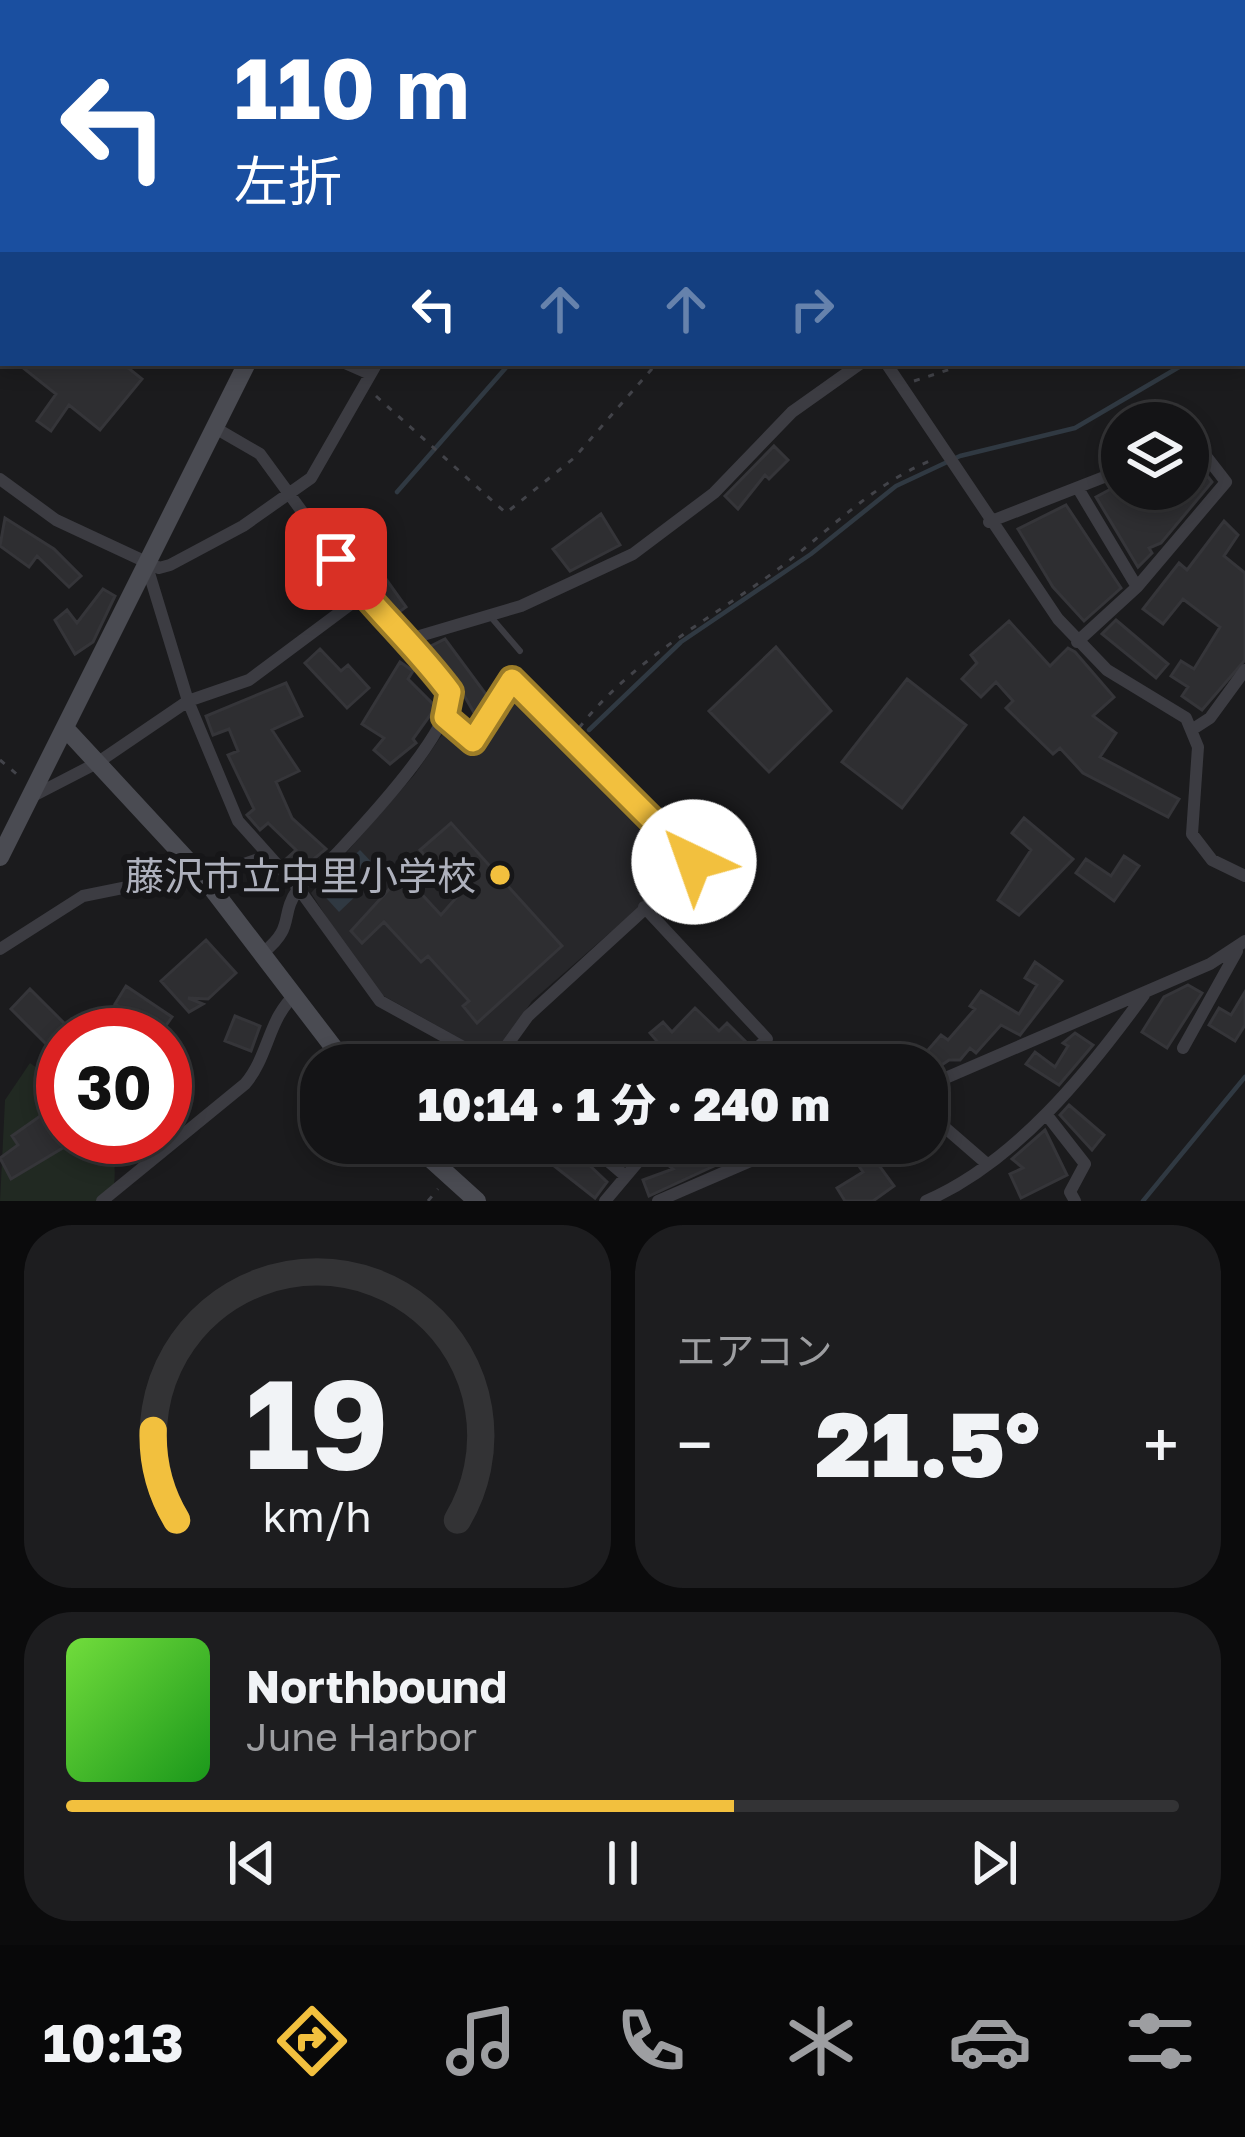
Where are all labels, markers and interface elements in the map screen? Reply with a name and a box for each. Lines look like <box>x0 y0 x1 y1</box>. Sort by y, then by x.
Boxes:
text: 110 m <box>234 37 470 137</box>
icon: left <box>36 48 192 204</box>
text: 左折 <box>234 148 342 213</box>
icon: left <box>401 276 467 342</box>
icon: ahead <box>527 276 593 342</box>
icon: ahead <box>653 276 719 342</box>
icon: right <box>779 276 845 342</box>
map controls <box>1101 402 1209 510</box>
button: layers <box>1101 402 1209 510</box>
pin <box>285 508 387 610</box>
icon: arrive <box>303 526 369 592</box>
position arrow <box>631 799 757 925</box>
place label: 藤沢市立中里小学校 <box>125 852 476 899</box>
marker: 藤沢市立中里小学校 <box>487 862 513 888</box>
speed limit sign: 30 <box>36 1008 192 1164</box>
text: 10:14 · 1 分 · 240 m <box>418 1077 830 1131</box>
text: エアコン <box>677 1327 833 1374</box>
text: 19 <box>245 1347 389 1496</box>
text: 21.5° <box>815 1389 1040 1497</box>
text: − <box>677 1404 713 1484</box>
text: + <box>1143 1404 1179 1484</box>
text: km/h <box>263 1489 372 1540</box>
text: Northbound <box>246 1659 507 1713</box>
text: June Harbor <box>246 1713 477 1760</box>
icon: previous <box>219 1830 285 1896</box>
icon: pause <box>590 1830 656 1896</box>
icon: next <box>961 1830 1027 1896</box>
icon: directions <box>270 1999 354 2083</box>
icon: music <box>439 1999 523 2083</box>
icon: phone <box>609 1999 693 2083</box>
icon: climate <box>779 1999 863 2083</box>
icon: car <box>948 1999 1032 2083</box>
icon: filters <box>1118 1999 1202 2083</box>
text: 10:13 <box>43 2009 184 2074</box>

